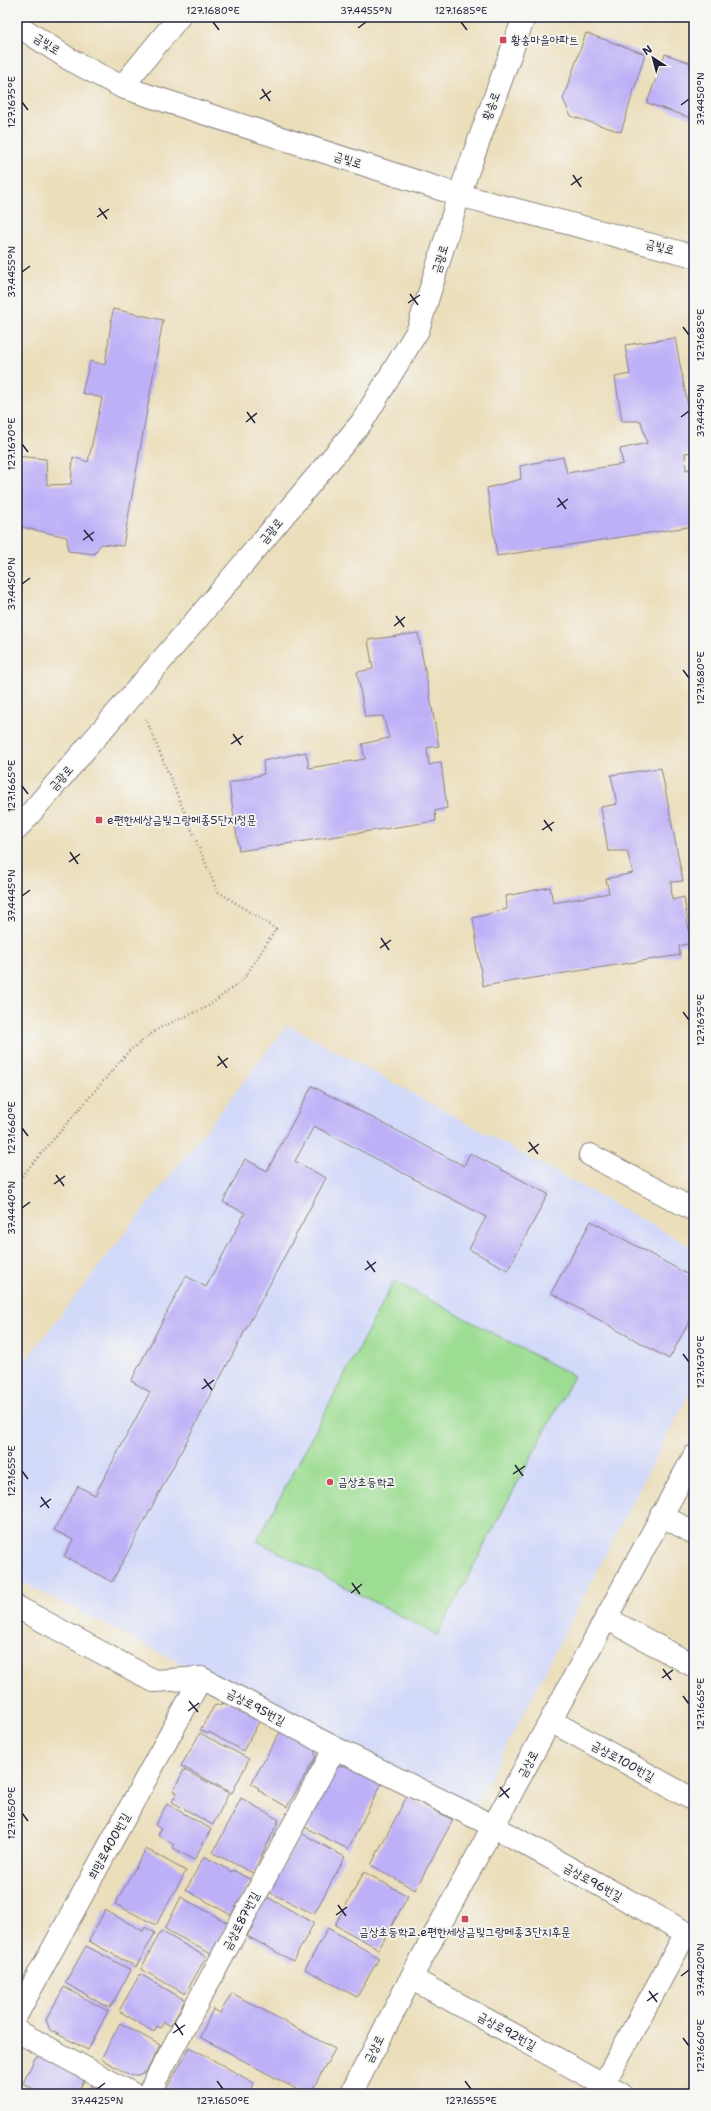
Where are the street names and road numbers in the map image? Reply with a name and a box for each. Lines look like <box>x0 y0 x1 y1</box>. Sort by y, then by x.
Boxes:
street label: 금빛로 <box>30 29 64 59</box>
street label: 황송로 <box>479 90 503 122</box>
street label: 금빛로 <box>332 148 364 172</box>
street label: 금빛로 <box>644 236 676 258</box>
street label: 금광로 <box>428 243 452 275</box>
street label: 금광로 <box>256 515 286 547</box>
street label: 금광로 <box>45 762 77 794</box>
street label: 금상로95번길 <box>224 1685 288 1729</box>
street label: 금상로100번길 <box>589 1737 658 1785</box>
street label: 금상로 <box>514 1747 542 1781</box>
street label: 희망로400번길 <box>84 1810 134 1882</box>
street label: 금상로96번길 <box>561 1859 626 1905</box>
street label: 금상로87번길 <box>219 1889 263 1953</box>
street label: 금상로92번길 <box>475 2008 539 2054</box>
street label: 금상로 <box>360 2032 388 2066</box>

